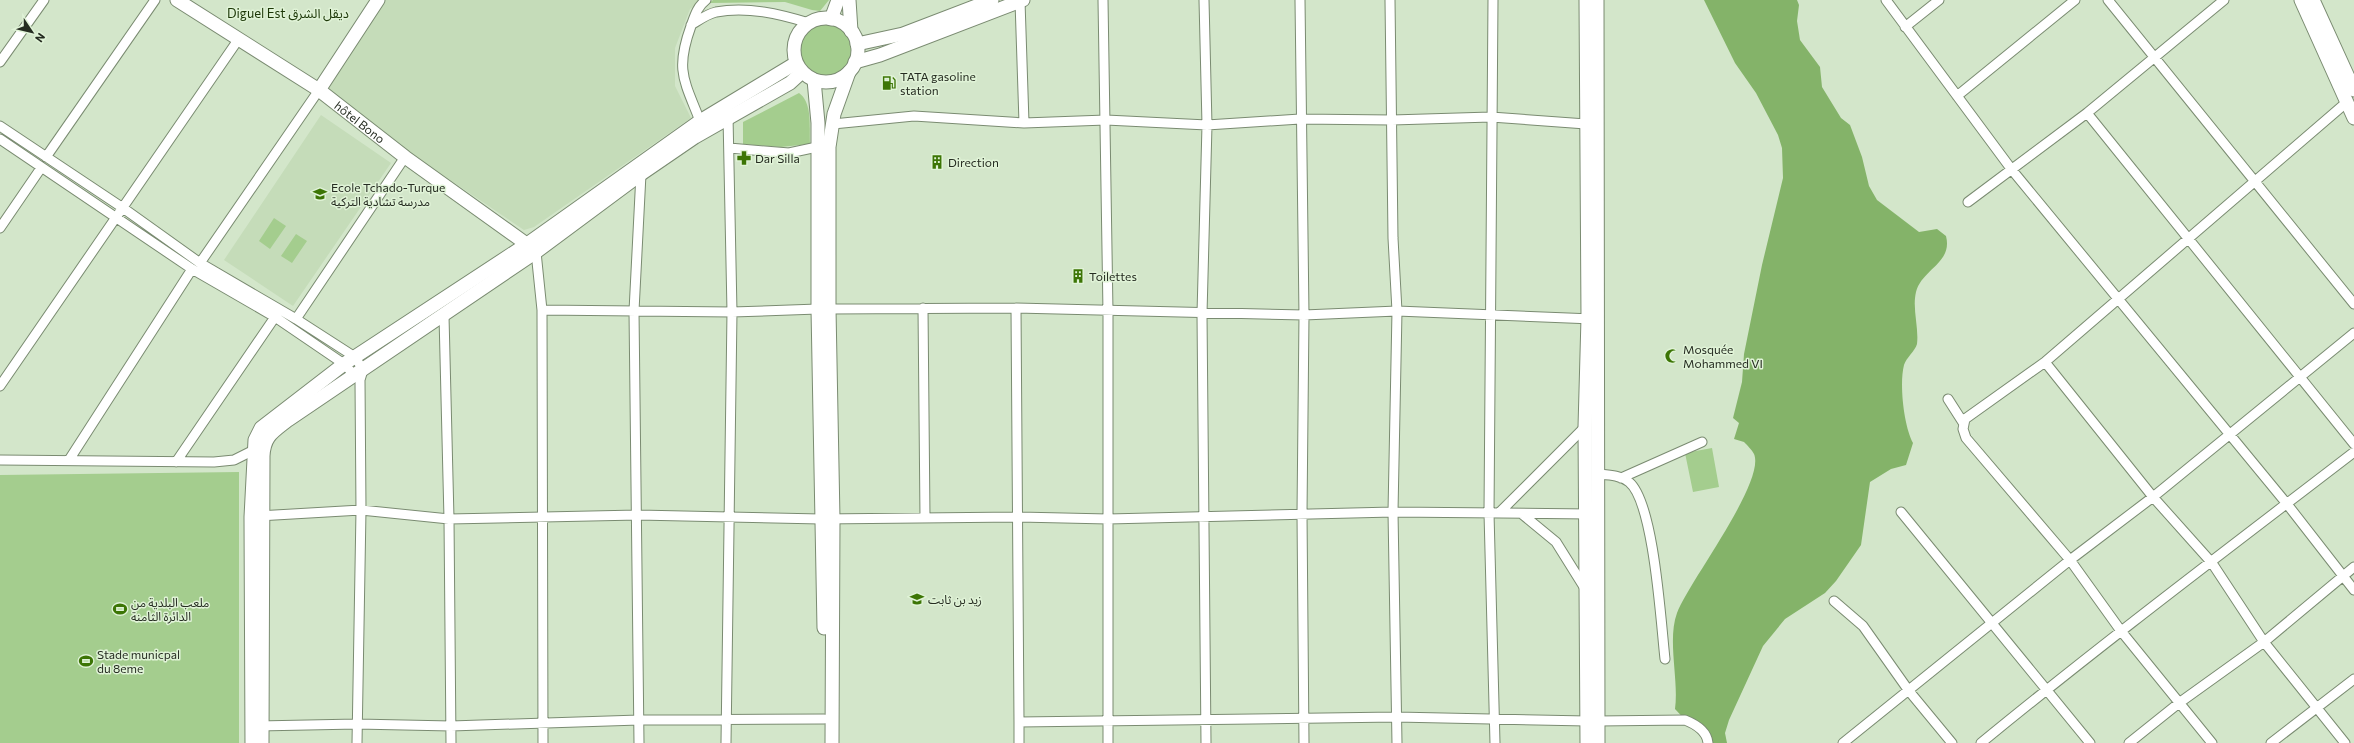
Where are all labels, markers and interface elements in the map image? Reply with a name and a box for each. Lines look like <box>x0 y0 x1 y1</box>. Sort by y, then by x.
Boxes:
district label: Diguel Est ديقل الشرق <box>227 5 349 22</box>
north arrow <box>12 12 52 52</box>
text: N <box>33 31 48 45</box>
place label: TATA gasoline station <box>900 69 976 97</box>
fuel station icon: TATA gasoline station <box>881 75 897 91</box>
street label: hôtel Bono <box>332 98 388 146</box>
pharmacy icon: Dar Silla <box>736 150 752 166</box>
place label: Dar Silla <box>755 151 800 165</box>
building icon: Direction <box>929 154 945 170</box>
place label: Direction <box>948 155 999 169</box>
place label: Ecole Tchado-Turque مدرسة تشادية التركية <box>331 180 445 209</box>
school or university icon: Ecole Tchado-Turque مدرسة تشادية التركية <box>312 186 328 202</box>
building icon: Toilettes <box>1070 268 1086 284</box>
place label: Toilettes <box>1089 269 1137 283</box>
place label: Mosquée Mohammed VI <box>1683 342 1763 370</box>
mosque icon: Mosquée Mohammed VI <box>1664 348 1680 364</box>
school or university icon: زيد بن ثابت <box>909 591 925 607</box>
place label: زيد بن ثابت <box>928 592 982 607</box>
place label: ملعب البلدية من الدائرة الثامنة <box>131 595 209 624</box>
sports icon: ملعب البلدية من الدائرة الثامنة <box>112 601 128 617</box>
place label: Stade municpal du 8eme <box>97 647 180 675</box>
sports icon: Stade municpal du 8eme <box>78 653 94 669</box>

